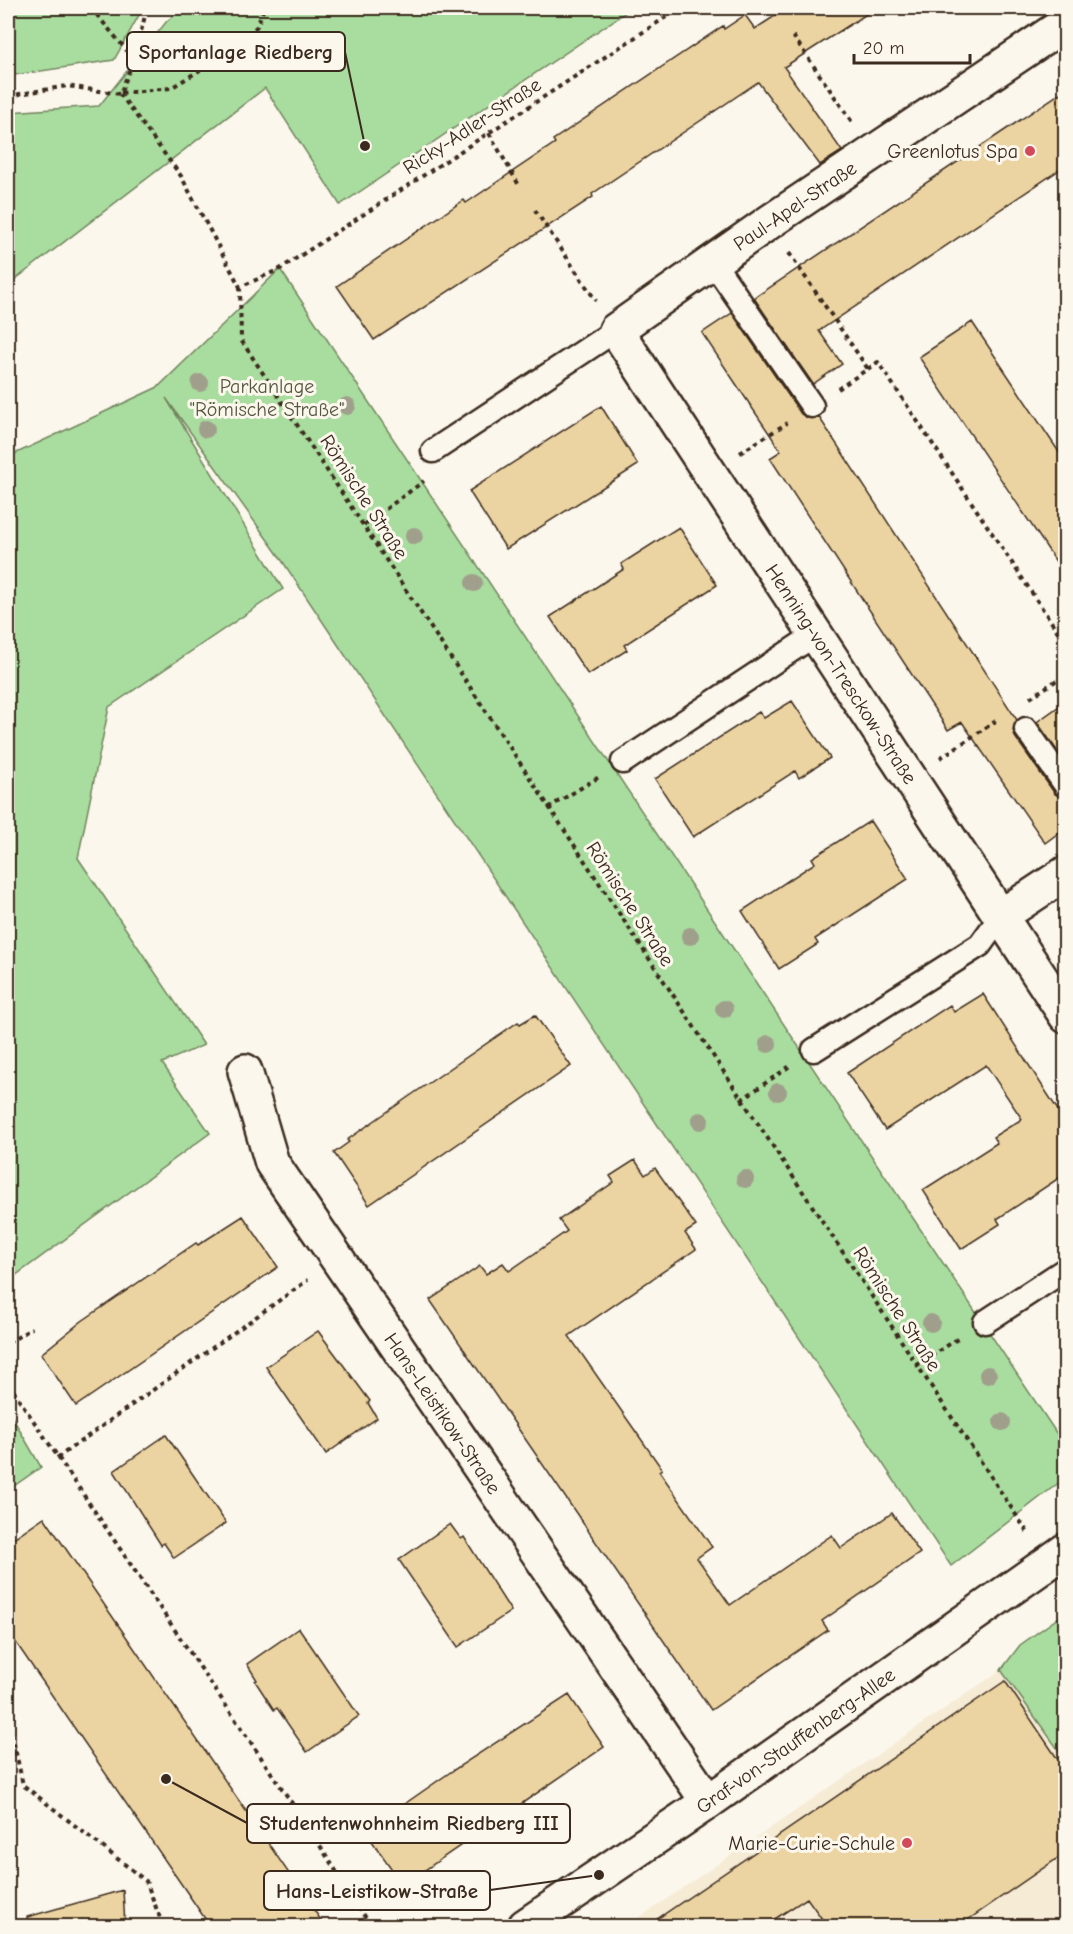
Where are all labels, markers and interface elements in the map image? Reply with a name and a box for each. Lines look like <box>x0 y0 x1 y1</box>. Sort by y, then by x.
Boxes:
scale bar <box>854 27 970 65</box>
callout: Sportanlage Riedberg <box>127 32 345 71</box>
text: 20 m <box>863 38 904 59</box>
text: Sportanlage Riedberg <box>139 40 333 64</box>
street label: Ricky-Adler-Straße <box>399 73 545 179</box>
place label: Greenlotus Spa <box>887 140 1018 163</box>
marker: Greenlotus Spa <box>1023 144 1037 158</box>
street label: Paul-Apel-Straße <box>729 156 861 256</box>
park label: Parkanlage "Römische Straße" <box>190 375 344 421</box>
street label: Römische Straße <box>315 430 413 564</box>
street label: Henning-von-Tresckow-Straße <box>761 560 922 788</box>
street label: Römische Straße <box>581 837 679 971</box>
street label: Römische Straße <box>848 1242 946 1376</box>
street label: Hans-Leistikow-Straße <box>380 1328 506 1498</box>
street label: Graf-von-Stauffenberg-Allee <box>692 1663 899 1818</box>
callout: Studentenwohnheim Riedberg III <box>247 1804 570 1843</box>
text: Studentenwohnheim Riedberg III <box>259 1811 559 1835</box>
place label: Marie-Curie-Schule <box>728 1832 895 1855</box>
marker: Marie-Curie-Schule <box>900 1836 914 1850</box>
callout: Hans-Leistikow-Straße <box>264 1871 490 1910</box>
text: Hans-Leistikow-Straße <box>276 1879 478 1903</box>

